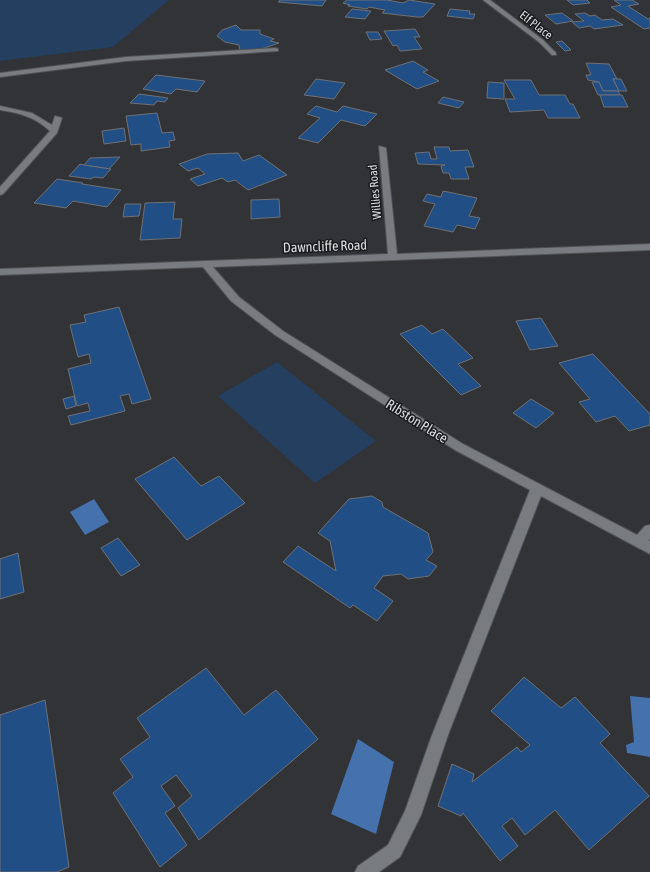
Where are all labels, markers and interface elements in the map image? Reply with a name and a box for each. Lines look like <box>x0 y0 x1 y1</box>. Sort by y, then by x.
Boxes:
street label: Elf Place <box>517 8 555 42</box>
street label: Willies Road <box>366 164 384 220</box>
street label: Dawncliffe Road <box>283 237 367 255</box>
street label: Ribston Place <box>383 396 451 446</box>

